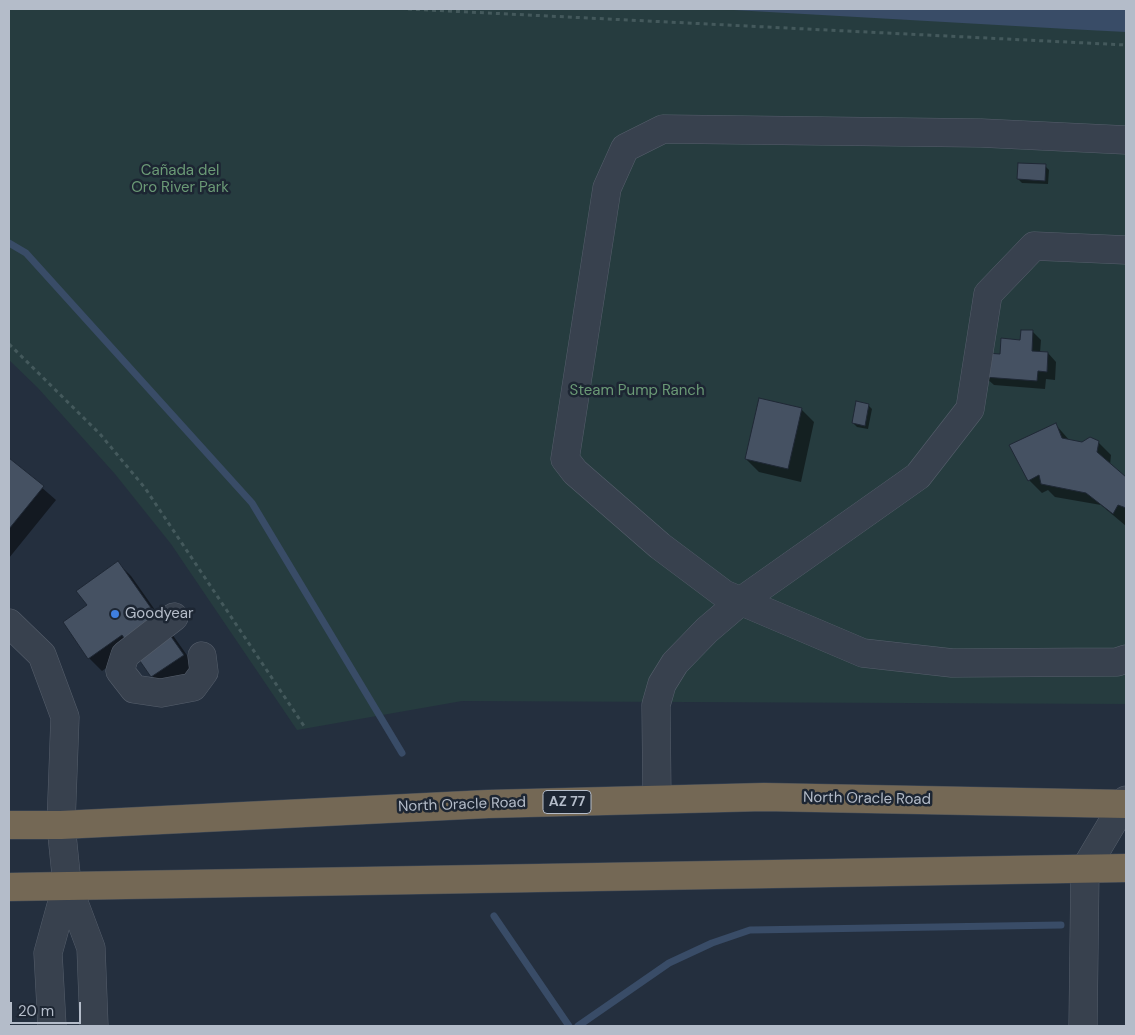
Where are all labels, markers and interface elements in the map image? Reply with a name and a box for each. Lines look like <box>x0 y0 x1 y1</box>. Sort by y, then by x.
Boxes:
park label: Cañada del Oro River Park <box>131 162 229 197</box>
park label: Steam Pump Ranch <box>569 382 705 400</box>
place label: Goodyear <box>125 605 193 623</box>
marker: Goodyear <box>109 608 121 620</box>
street label: North Oracle Road <box>803 789 931 809</box>
road number: AZ 77 <box>543 790 591 814</box>
street label: North Oracle Road <box>398 794 526 816</box>
scale bar <box>12 992 84 1024</box>
text: 20 m <box>18 1001 54 1021</box>

